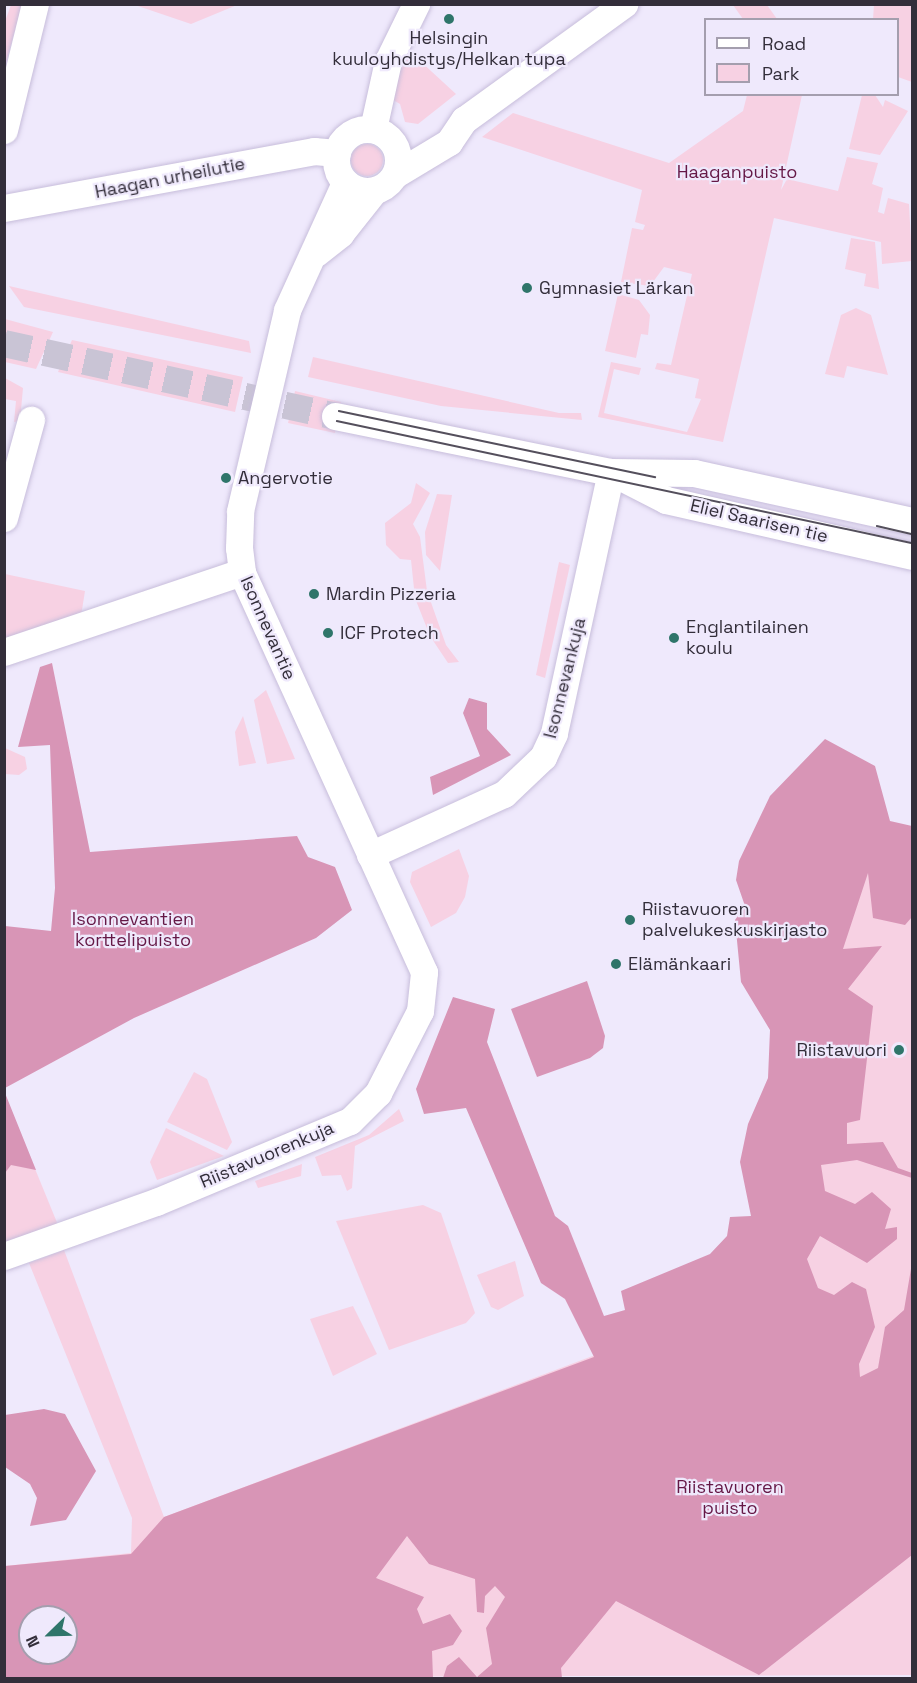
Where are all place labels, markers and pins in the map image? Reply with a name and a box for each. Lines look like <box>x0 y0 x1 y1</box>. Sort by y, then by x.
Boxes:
marker: Helsingin kuuloyhdistys/Helkan tupa <box>442 12 456 26</box>
place label: Helsingin kuuloyhdistys/Helkan tupa <box>332 28 566 70</box>
place label: Gymnasiet Lärkan <box>539 277 694 299</box>
marker: Gymnasiet Lärkan <box>520 281 534 295</box>
place label: Angervotie <box>238 467 333 489</box>
marker: Angervotie <box>219 471 233 485</box>
place label: Mardin Pizzeria <box>326 583 456 605</box>
marker: Mardin Pizzeria <box>307 587 321 601</box>
place label: Englantilainen koulu <box>686 617 809 660</box>
place label: ICF Protech <box>340 622 439 644</box>
marker: ICF Protech <box>321 626 335 640</box>
marker: Englantilainen koulu <box>667 631 681 645</box>
place label: Riistavuoren palvelukeskuskirjasto <box>642 899 827 942</box>
marker: Riistavuoren palvelukeskuskirjasto <box>623 913 637 927</box>
place label: Elämänkaari <box>628 953 731 975</box>
marker: Elämänkaari <box>609 957 623 971</box>
place label: Riistavuori <box>796 1039 887 1061</box>
marker: Riistavuori <box>892 1043 906 1057</box>

